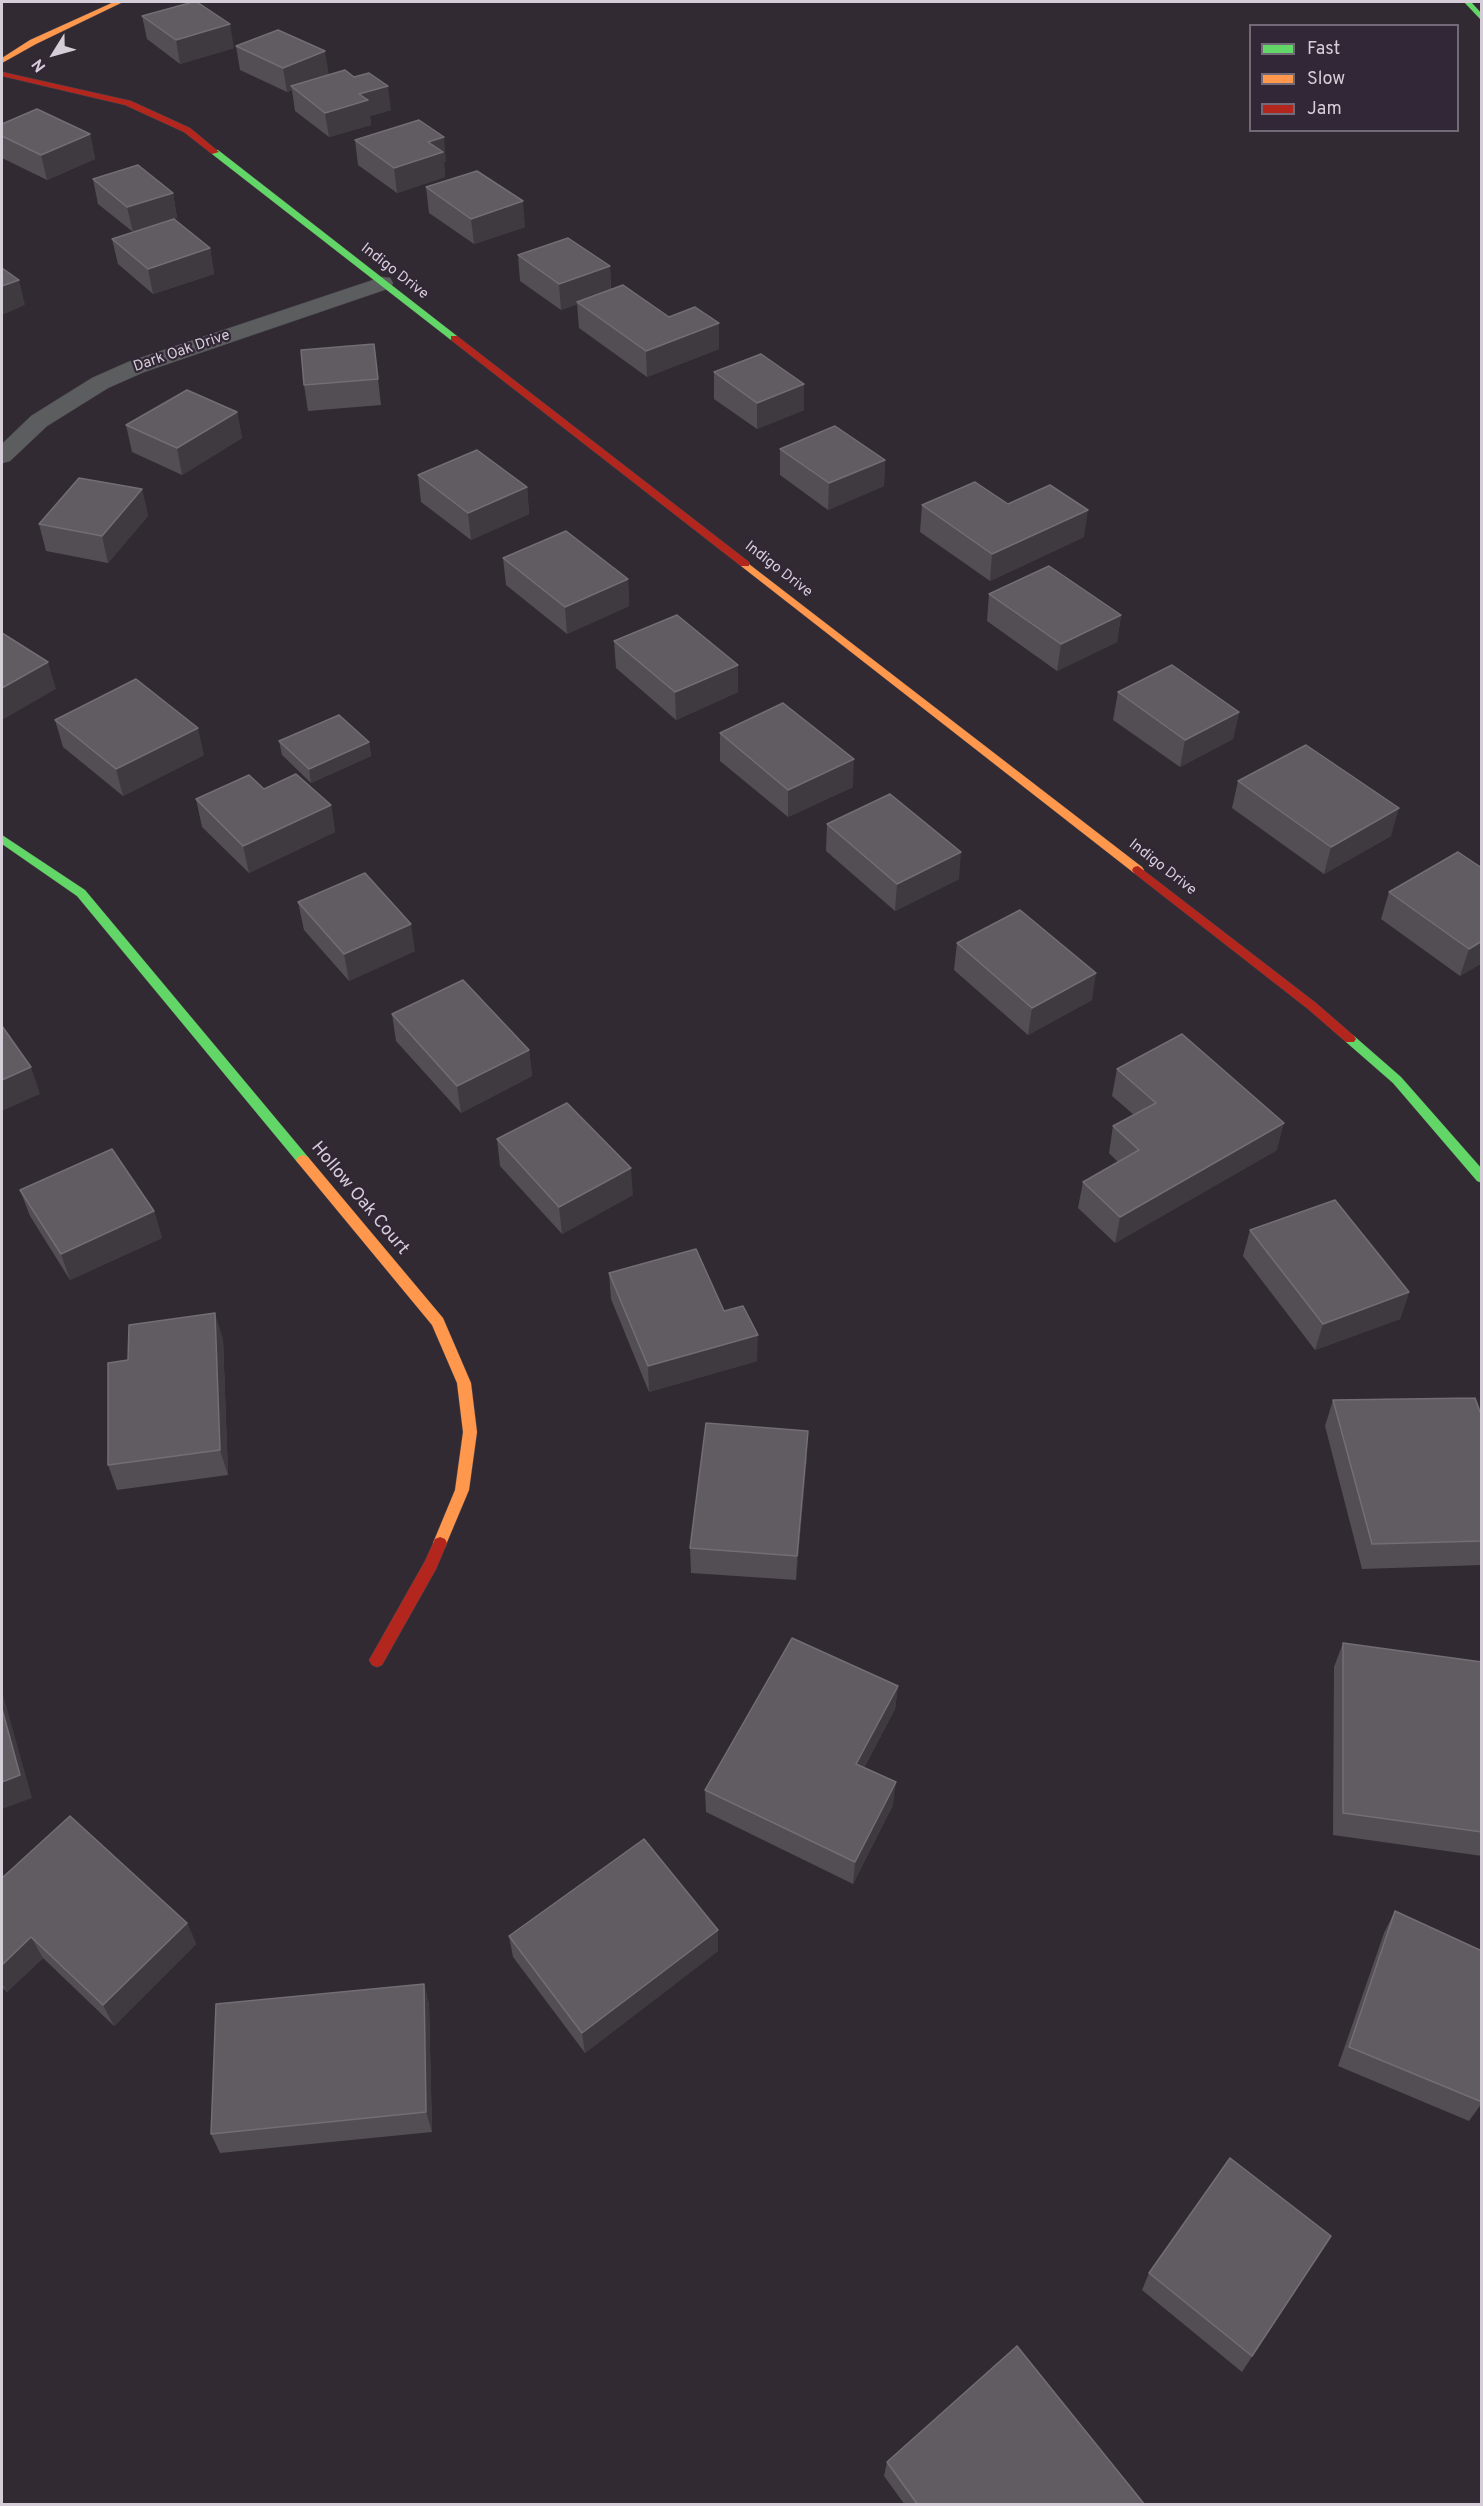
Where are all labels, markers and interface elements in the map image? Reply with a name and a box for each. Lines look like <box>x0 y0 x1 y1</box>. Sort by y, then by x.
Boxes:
north arrow <box>24 24 84 84</box>
legend <box>1249 24 1459 132</box>
text: Fast <box>1307 38 1340 61</box>
text: N <box>28 54 51 75</box>
text: Slow <box>1307 68 1345 91</box>
text: Jam <box>1307 98 1342 121</box>
street label: Indigo Drive <box>357 240 431 304</box>
street label: Dark Oak Drive <box>131 327 233 377</box>
street label: Indigo Drive <box>741 538 815 602</box>
street label: Indigo Drive <box>1125 836 1199 900</box>
street label: Hollow Oak Court <box>305 1138 413 1260</box>

